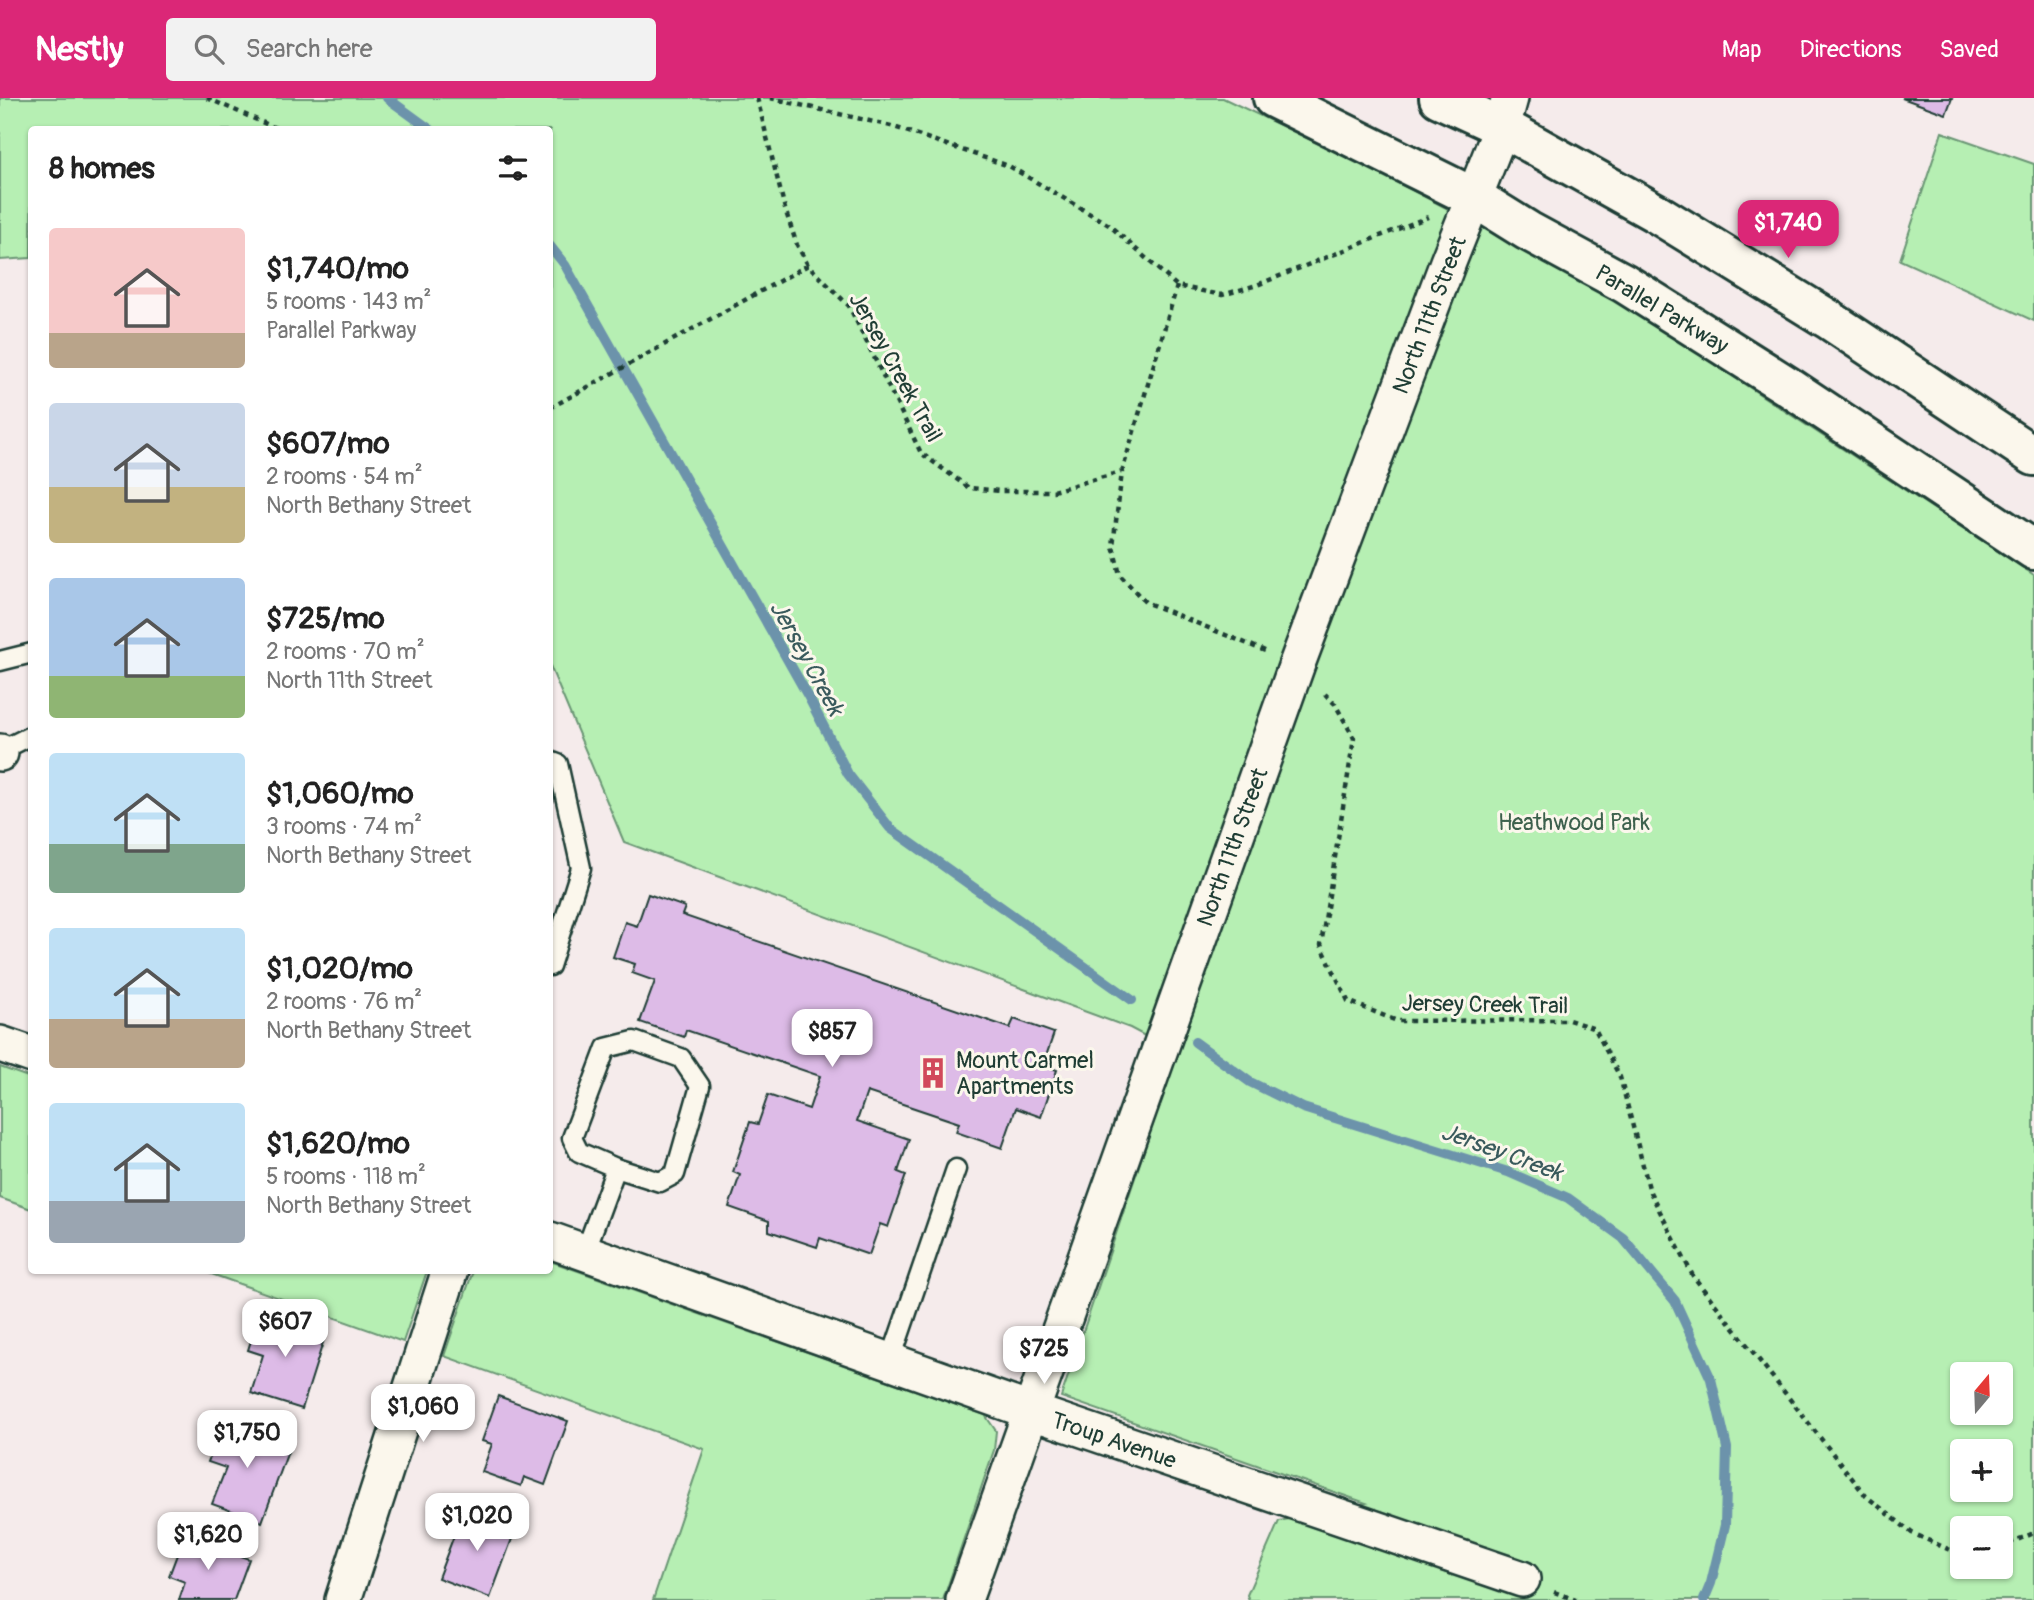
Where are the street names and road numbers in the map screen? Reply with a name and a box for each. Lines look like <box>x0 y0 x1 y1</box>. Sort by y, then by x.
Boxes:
street label: North 11th Street <box>1386 232 1473 398</box>
street label: Parallel Parkway <box>1590 258 1734 361</box>
street label: Jersey Creek Trail <box>842 287 949 447</box>
street label: North 11th Street <box>1190 763 1275 930</box>
street label: Jersey Creek Trail <box>1401 989 1569 1020</box>
street label: Troup Avenue <box>1048 1406 1181 1476</box>

